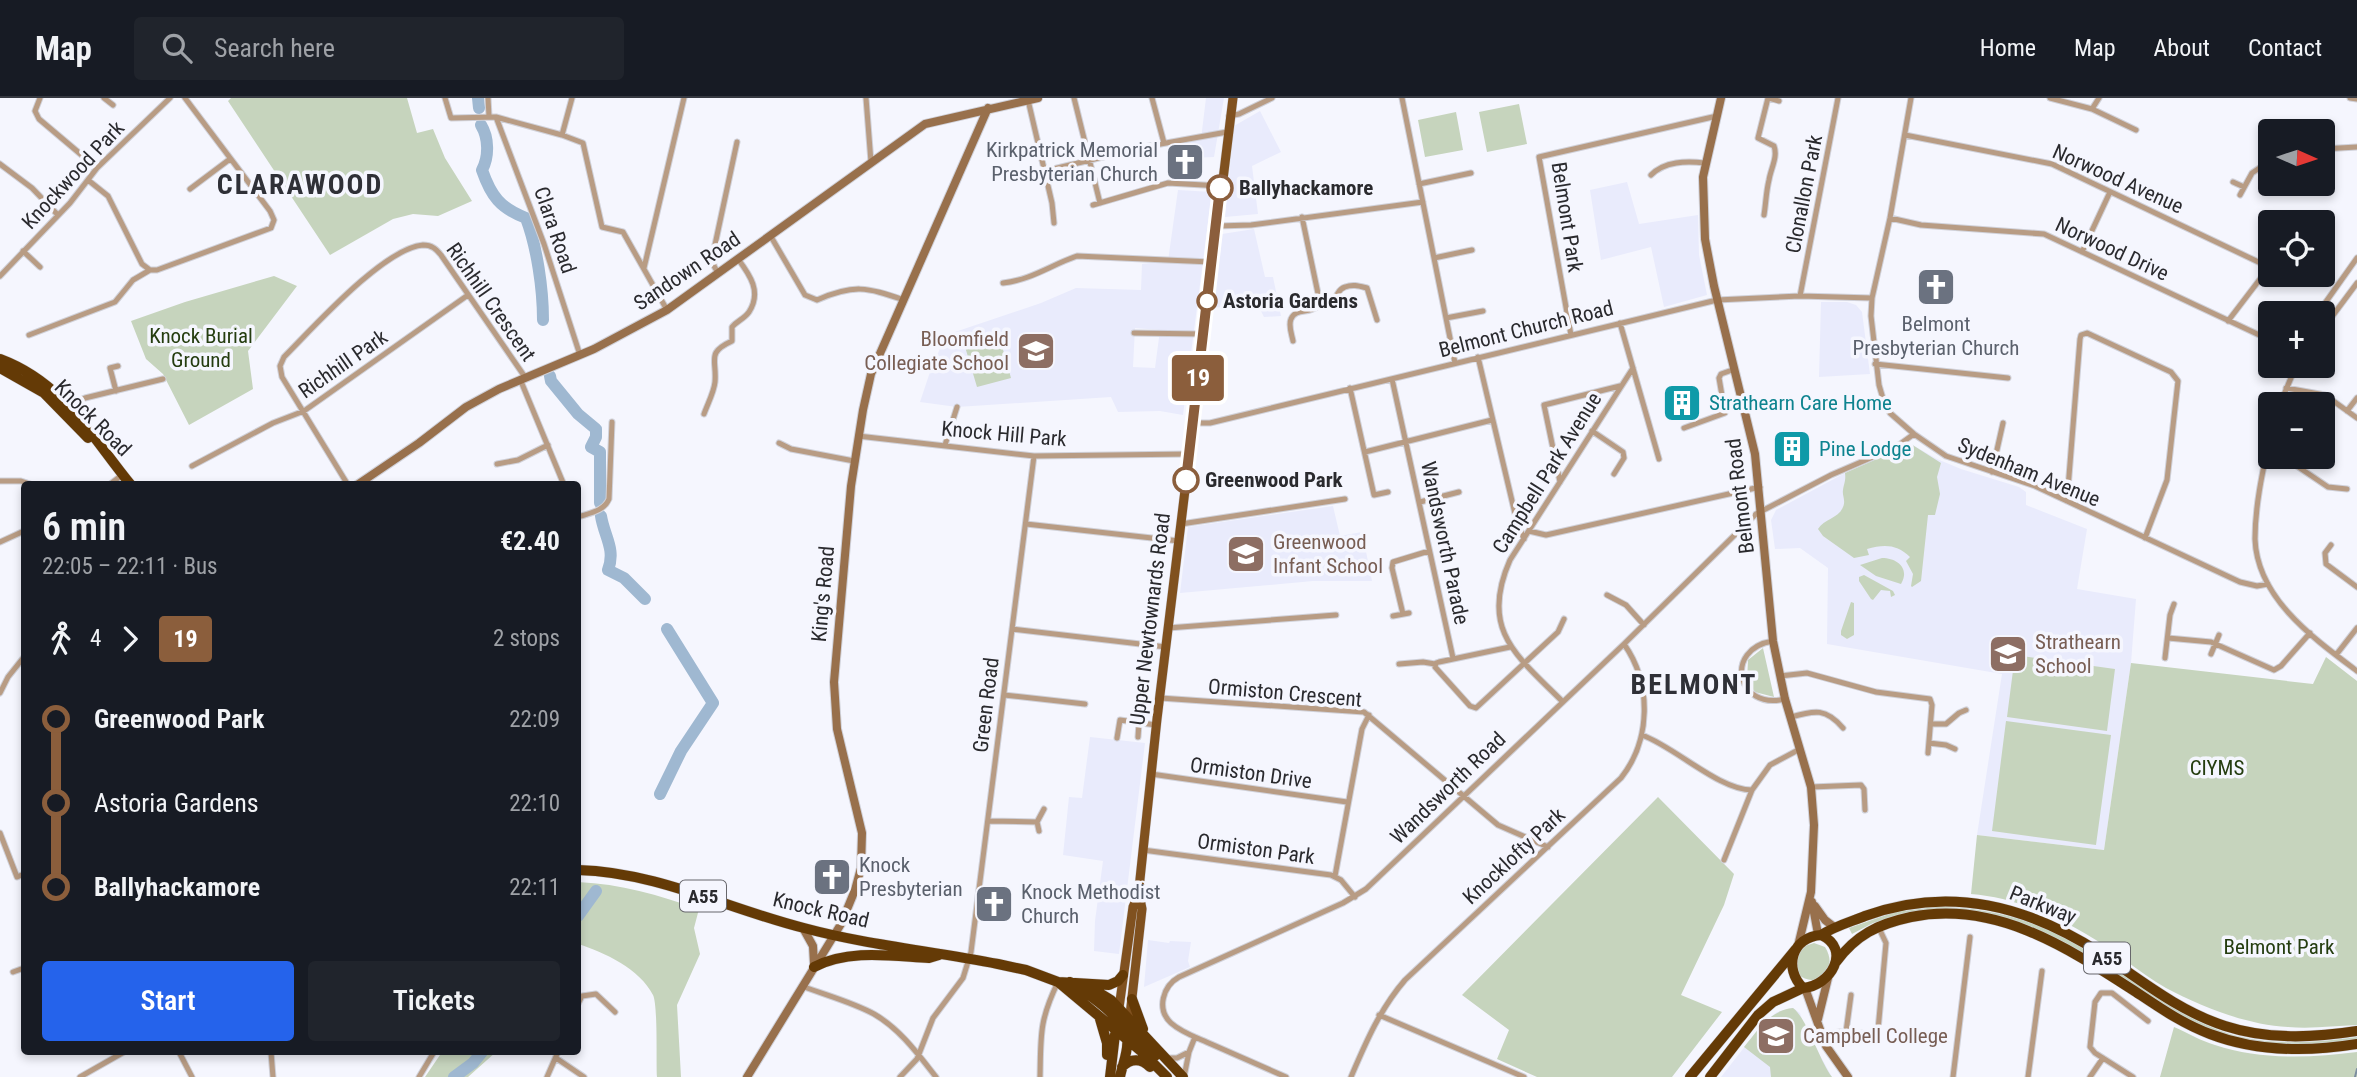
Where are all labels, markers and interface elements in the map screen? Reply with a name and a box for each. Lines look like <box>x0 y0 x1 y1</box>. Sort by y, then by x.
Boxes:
search box <box>134 17 624 80</box>
text: Map <box>35 29 92 68</box>
icon: search <box>158 29 196 67</box>
text: Search here <box>214 33 335 63</box>
text: Home <box>1980 34 2036 62</box>
text: Map <box>2074 34 2116 62</box>
text: About <box>2154 34 2210 62</box>
text: Contact <box>2248 34 2322 62</box>
street label: Knockwood Park <box>17 116 129 234</box>
north arrow <box>2258 119 2334 196</box>
map controls <box>2258 119 2335 469</box>
street label: Clonallon Park <box>1781 132 1827 255</box>
place label: Kirkpatrick Memorial Presbyterian Church <box>986 138 1158 186</box>
street label: Norwood Avenue <box>2049 139 2187 219</box>
church icon: Kirkpatrick Memorial Presbyterian Church <box>1164 141 1206 183</box>
street label: Belmont Park <box>1546 160 1588 274</box>
district label: CLARAWOOD <box>217 168 383 201</box>
marker: Ballyhackamore <box>1207 175 1233 201</box>
place label: Ballyhackamore <box>1239 176 1373 200</box>
street label: Clara Road <box>529 184 581 276</box>
button: locate <box>2258 210 2335 287</box>
street label: Norwood Drive <box>2052 212 2172 286</box>
street label: Sandown Road <box>629 227 745 315</box>
street label: Richhill Crescent <box>441 238 541 366</box>
church icon: Belmont Presbyterian Church <box>1915 266 1957 308</box>
place label: Astoria Gardens <box>1223 289 1358 313</box>
marker: Astoria Gardens <box>1197 291 1217 311</box>
street label: Belmont Church Road <box>1436 296 1616 362</box>
button: + <box>2258 301 2335 378</box>
place label: Belmont Presbyterian Church <box>1853 312 2019 360</box>
park label: Knock Burial Ground <box>149 324 253 372</box>
street label: Richhill Park <box>294 324 392 403</box>
place label: Bloomfield Collegiate School <box>864 327 1009 375</box>
school or university icon: Bloomfield Collegiate School <box>1015 330 1057 372</box>
line badge: 19 <box>1166 355 1230 401</box>
text: 19 <box>1186 364 1210 392</box>
street label: Knock Road <box>50 375 136 461</box>
building icon: Strathearn Care Home <box>1661 382 1703 424</box>
street label: Campbell Park Avenue <box>1488 388 1606 558</box>
place label: Strathearn Care Home <box>1709 391 1892 415</box>
button: − <box>2258 392 2335 469</box>
street label: Knock Hill Park <box>940 417 1068 451</box>
building icon: Pine Lodge <box>1771 428 1813 470</box>
street label: Sydenham Avenue <box>1954 433 2104 512</box>
street label: Belmont Road <box>1721 437 1759 555</box>
place label: Pine Lodge <box>1819 437 1912 461</box>
street label: Wandsworth Parade <box>1416 459 1474 627</box>
marker: Greenwood Park <box>1173 467 1199 493</box>
place label: Greenwood Park <box>1205 468 1344 492</box>
text: 6 min <box>42 505 126 549</box>
street label: Upper Newtownards Road <box>1125 511 1175 727</box>
text: €2.40 <box>500 526 560 556</box>
place label: Greenwood Infant School <box>1273 530 1383 578</box>
school or university icon: Greenwood Infant School <box>1225 533 1267 575</box>
street label: King's Road <box>807 545 839 643</box>
text: 22:05 – 22:11 · Bus <box>42 553 218 580</box>
icon: walk <box>42 620 80 658</box>
icon: forward <box>111 620 149 658</box>
text: 4 <box>90 625 101 652</box>
text: 19 <box>173 625 198 653</box>
text: 2 stops <box>493 625 560 652</box>
place label: Strathearn School <box>2035 630 2121 678</box>
school or university icon: Strathearn School <box>1987 633 2029 675</box>
street label: Green Road <box>968 656 1004 754</box>
district label: BELMONT <box>1631 668 1757 701</box>
street label: Ormiston Crescent <box>1207 674 1363 712</box>
text: Greenwood Park <box>94 704 264 734</box>
text: 22:09 <box>509 706 560 733</box>
street label: Wandsworth Road <box>1386 727 1510 849</box>
street label: Ormiston Drive <box>1189 753 1314 793</box>
park label: CIYMS <box>2190 756 2244 780</box>
text: Astoria Gardens <box>94 788 259 818</box>
text: 22:10 <box>509 790 560 817</box>
street label: Knocklofty Park <box>1458 802 1570 909</box>
street label: Ormiston Park <box>1196 829 1317 869</box>
place label: Knock Presbyterian <box>859 853 963 901</box>
church icon: Knock Presbyterian <box>811 856 853 898</box>
text: Ballyhackamore <box>94 872 260 902</box>
text: 22:11 <box>509 874 560 901</box>
road number: A55 <box>680 880 726 912</box>
place label: Knock Methodist Church <box>1021 880 1161 928</box>
street label: Parkway <box>2006 881 2080 929</box>
church icon: Knock Methodist Church <box>973 883 1015 925</box>
street label: Knock Road <box>771 887 871 933</box>
park label: Belmont Park <box>2223 935 2335 959</box>
road number: A55 <box>2084 943 2130 974</box>
button: Start <box>42 961 294 1041</box>
button: Tickets <box>308 961 560 1041</box>
school or university icon: Campbell College <box>1755 1015 1797 1057</box>
place label: Campbell College <box>1803 1024 1948 1048</box>

